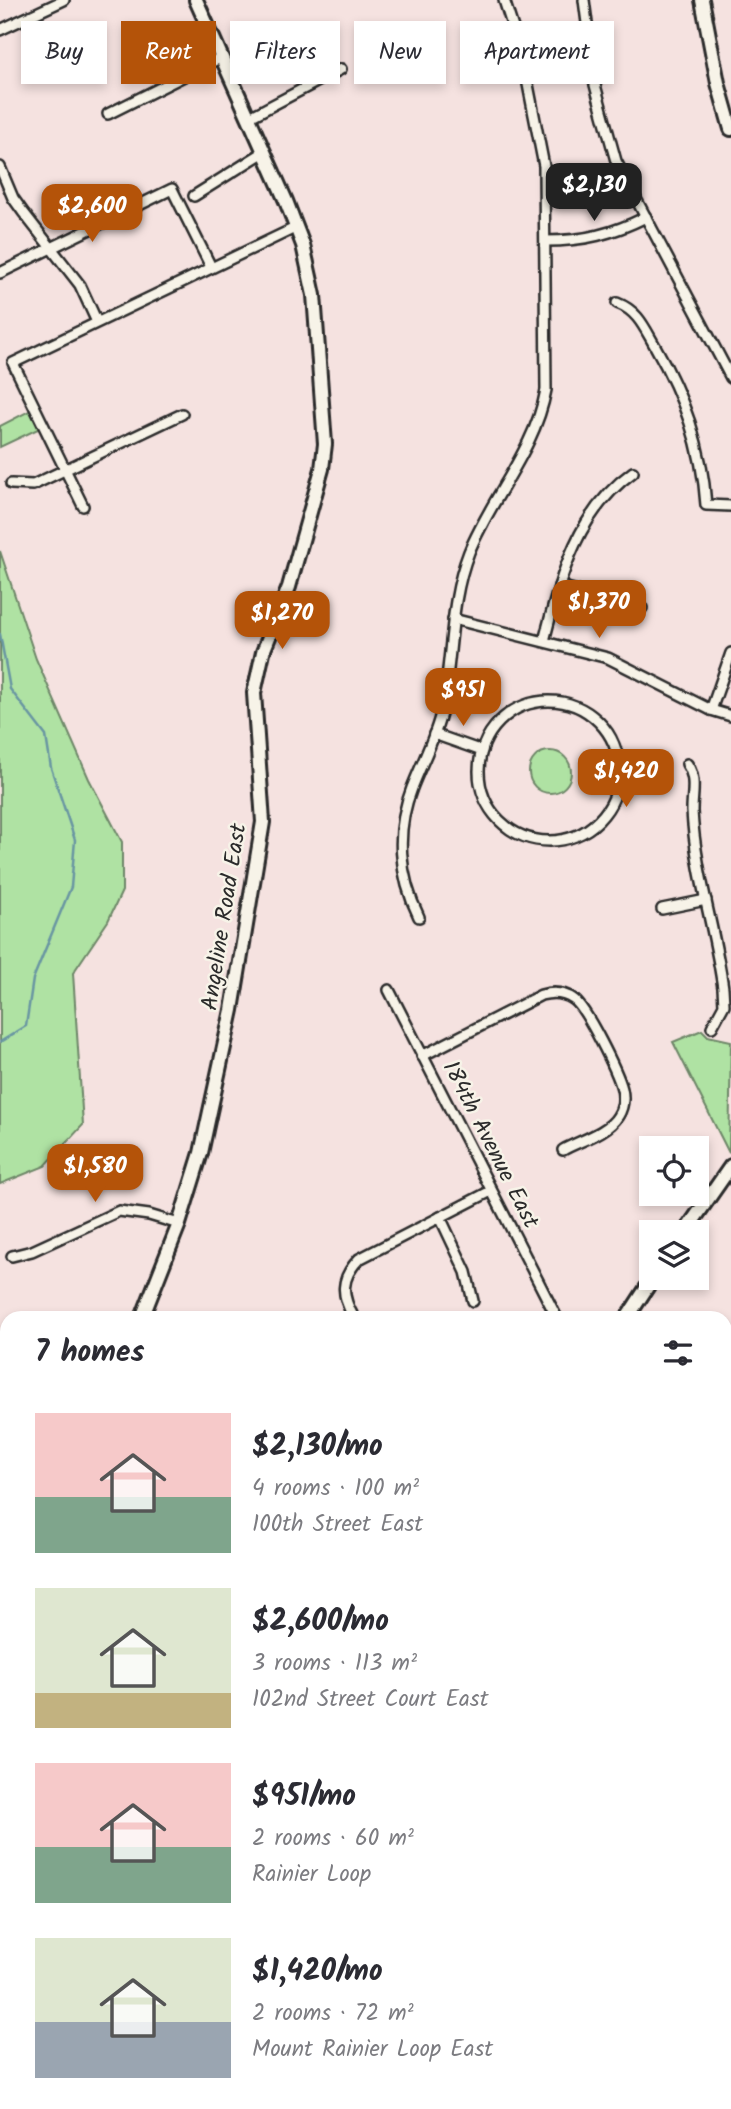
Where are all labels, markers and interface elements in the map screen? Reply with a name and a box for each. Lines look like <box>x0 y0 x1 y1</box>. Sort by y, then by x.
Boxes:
chip: Buy <box>21 21 107 84</box>
chip: Rent <box>121 21 216 84</box>
chip: Filters <box>230 21 340 84</box>
chip: New <box>354 21 446 84</box>
chip: Apartment <box>460 21 614 84</box>
pin: $2,130 <box>537 164 651 223</box>
text: $2,130 <box>562 168 626 204</box>
pin: $2,600 <box>35 184 149 244</box>
text: $2,600 <box>57 189 127 225</box>
pin: $1,370 <box>542 580 656 640</box>
text: $1,370 <box>568 585 630 621</box>
pin: $1,270 <box>225 592 339 651</box>
text: $1,270 <box>251 596 313 632</box>
pin: $951 <box>422 668 504 728</box>
text: $951 <box>441 673 485 709</box>
pin: $1,420 <box>569 750 683 809</box>
text: $1,420 <box>594 754 658 790</box>
street label: Angeline Road East <box>192 820 258 1013</box>
street label: 184th Avenue East <box>432 1055 548 1236</box>
map controls <box>639 1136 709 1290</box>
button: locate <box>639 1136 709 1206</box>
pin: $1,580 <box>38 1144 152 1204</box>
text: $1,580 <box>63 1149 127 1185</box>
button: layers <box>639 1220 709 1290</box>
text: 7 homes <box>35 1329 145 1377</box>
icon: filters <box>659 1334 697 1372</box>
text: $2,130/mo <box>252 1423 383 1471</box>
icon: home <box>91 1441 175 1525</box>
text: 4 rooms · 100 m² <box>252 1471 419 1507</box>
text: 100th Street East <box>252 1507 423 1543</box>
text: $2,600/mo <box>252 1598 389 1646</box>
icon: home <box>91 1616 175 1700</box>
text: 3 rooms · 113 m² <box>252 1646 417 1682</box>
text: 102nd Street Court East <box>252 1682 489 1718</box>
text: $951/mo <box>252 1773 356 1821</box>
icon: home <box>91 1791 175 1875</box>
text: 2 rooms · 60 m² <box>252 1821 414 1857</box>
text: Rainier Loop <box>252 1857 371 1893</box>
text: $1,420/mo <box>252 1948 383 1996</box>
icon: home <box>91 1966 175 2050</box>
text: 2 rooms · 72 m² <box>252 1996 414 2032</box>
text: Mount Rainier Loop East <box>252 2032 493 2068</box>

